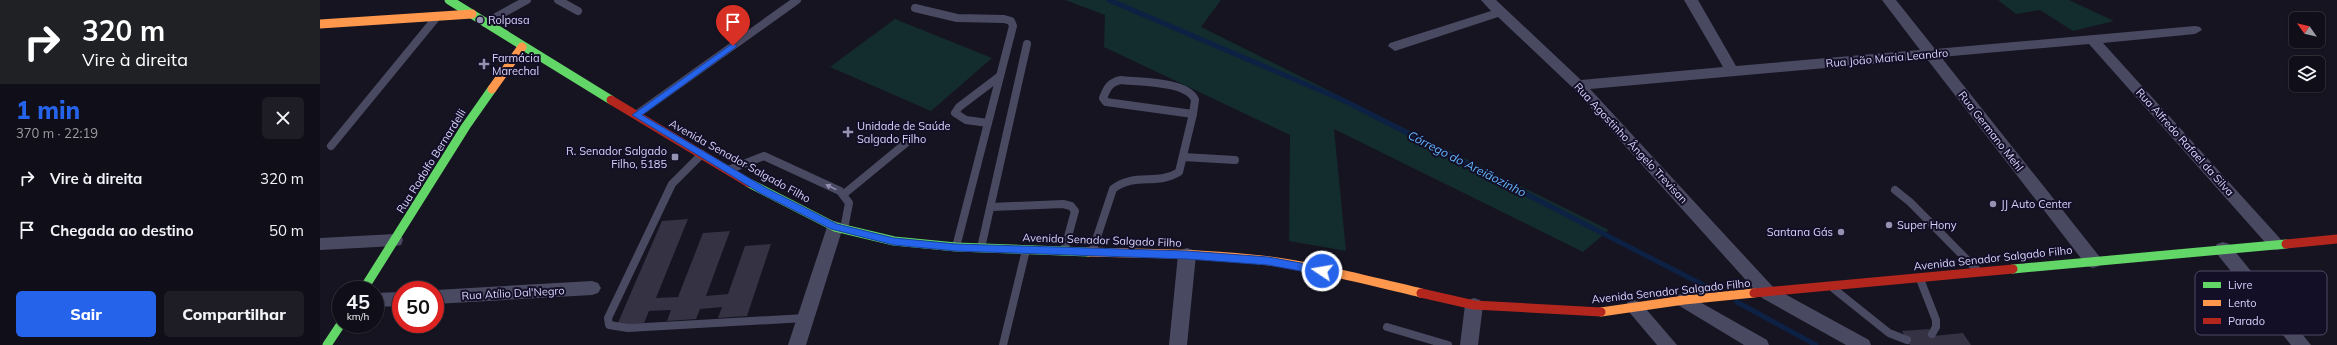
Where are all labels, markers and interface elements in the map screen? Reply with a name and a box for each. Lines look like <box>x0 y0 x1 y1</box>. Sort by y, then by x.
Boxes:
pin <box>716 5 750 46</box>
icon: arrive <box>722 11 744 33</box>
north arrow <box>2289 12 2325 48</box>
map controls <box>2289 12 2325 92</box>
text: 320 m <box>82 13 165 48</box>
place label: Rolpasa <box>488 13 530 27</box>
marker: Rolpasa <box>475 15 485 25</box>
icon: right <box>16 16 68 68</box>
street label: Rua João Maria Leandro <box>1825 46 1949 70</box>
text: Vire à direita <box>82 48 188 71</box>
place label: Farmácia Marechal <box>492 51 539 78</box>
button: layers <box>2289 56 2325 92</box>
marker: Farmácia Marechal <box>479 59 489 69</box>
street label: Rua Agostinho Ângelo Trevisan <box>1571 80 1691 206</box>
street label: Rua Alfredo Rafael da Silva <box>2133 85 2237 199</box>
street label: Rua Germano Mehl <box>1955 88 2027 174</box>
text: 1 min <box>16 95 80 125</box>
button: close <box>262 97 304 139</box>
street label: Rua Rodolfo Bernardelli <box>393 106 469 216</box>
street label: Avenida Senador Salgado Filho <box>667 116 813 206</box>
place label: Unidade de Saúde Salgado Filho <box>857 119 951 146</box>
text: 370 m · 22:19 <box>16 125 98 141</box>
marker: Unidade de Saúde Salgado Filho <box>842 126 854 138</box>
water label: Córrego do Areiãozinho <box>1406 127 1529 200</box>
place label: R. Senador Salgado Filho, 5185 <box>566 144 667 171</box>
marker: R. Senador Salgado Filho, 5185 <box>670 152 680 162</box>
icon: right <box>16 167 38 189</box>
text: Vire à direita <box>50 169 142 188</box>
text: 320 m <box>260 169 304 188</box>
one-way arrow <box>825 184 837 190</box>
place label: JJ Auto Center <box>2001 197 2072 211</box>
marker: JJ Auto Center <box>1988 199 1998 209</box>
place label: Super Hony <box>1897 218 1957 232</box>
icon: arrive <box>16 219 38 241</box>
marker: Super Hony <box>1884 220 1894 230</box>
text: Chegada ao destino <box>50 221 194 240</box>
text: 50 m <box>269 221 304 240</box>
place label: Santana Gás <box>1767 225 1833 239</box>
marker: Santana Gás <box>1836 227 1846 237</box>
street label: Avenida Senador Salgado Filho <box>1022 230 1182 250</box>
street label: Avenida Senador Salgado Filho <box>1913 243 2073 273</box>
position arrow <box>1301 250 1343 292</box>
legend <box>2195 271 2327 335</box>
street label: Avenida Senador Salgado Filho <box>1591 276 1751 306</box>
text: Livre <box>2228 278 2252 292</box>
speed limit sign: 50 <box>392 281 444 333</box>
street label: Rua Atílio Dal'Negro <box>461 283 565 303</box>
text: 45 <box>346 289 370 314</box>
button: Sair <box>16 291 156 337</box>
button: Compartilhar <box>164 291 304 337</box>
text: Lento <box>2228 296 2256 310</box>
text: km/h <box>347 310 369 323</box>
text: Parado <box>2228 314 2265 328</box>

